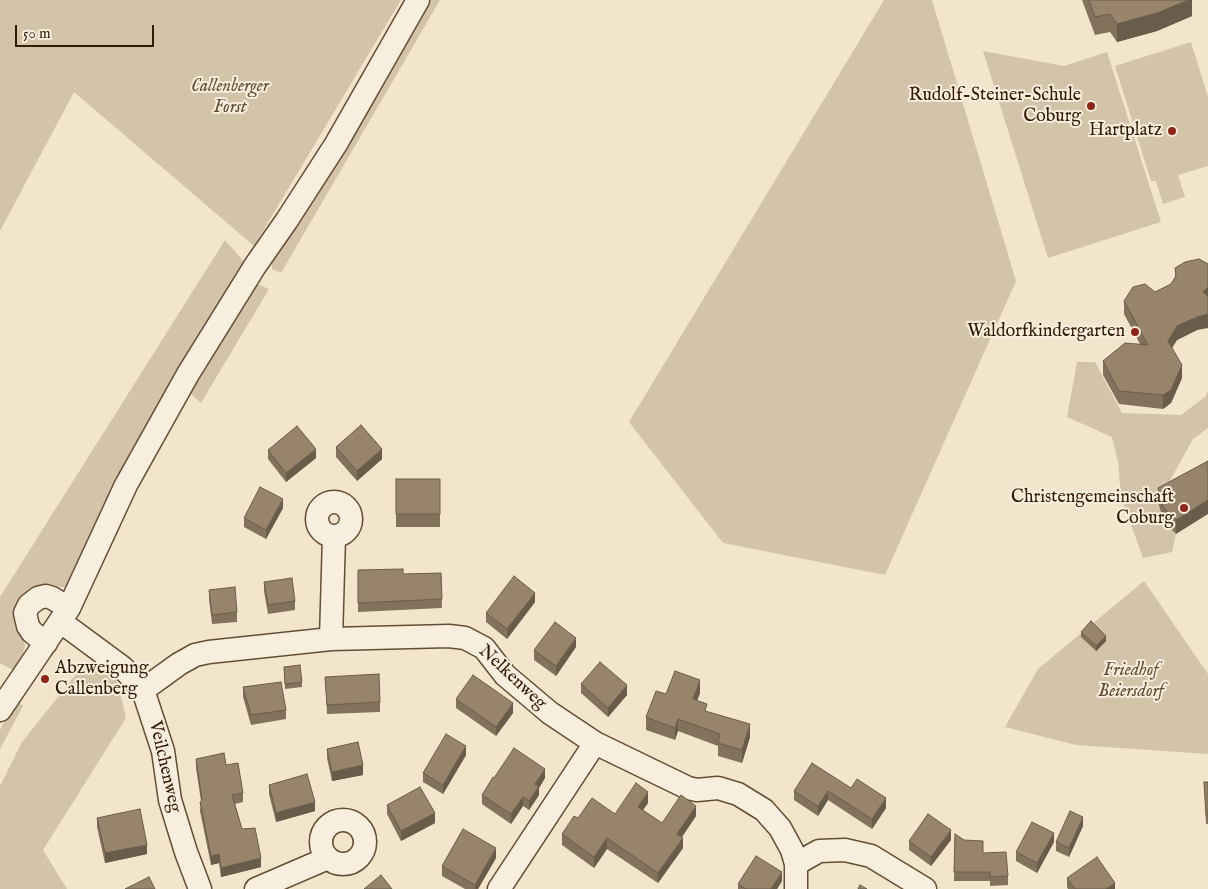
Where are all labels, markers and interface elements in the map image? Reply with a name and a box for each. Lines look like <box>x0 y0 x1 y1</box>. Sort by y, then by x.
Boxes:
scale bar <box>18 15 156 47</box>
text: 50 m <box>23 24 51 43</box>
park label: Callenberger Forst <box>191 76 269 118</box>
place label: Rudolf-Steiner-Schule Coburg <box>909 85 1081 128</box>
marker: Rudolf-Steiner-Schule Coburg <box>1085 100 1097 112</box>
place label: Hartplatz <box>1089 120 1162 142</box>
marker: Hartplatz <box>1166 125 1178 137</box>
place label: Waldorfkindergarten <box>967 321 1125 343</box>
marker: Waldorfkindergarten <box>1129 326 1141 338</box>
place label: Christengemeinschaft Coburg <box>1011 487 1174 530</box>
marker: Christengemeinschaft Coburg <box>1178 502 1190 514</box>
street label: Nelkenweg <box>473 641 551 715</box>
place label: Abzweigung Callenberg <box>55 658 148 701</box>
park label: Friedhof Beiersdorf <box>1098 660 1164 702</box>
marker: Abzweigung Callenberg <box>39 673 51 685</box>
street label: Veilchenweg <box>143 719 185 815</box>

